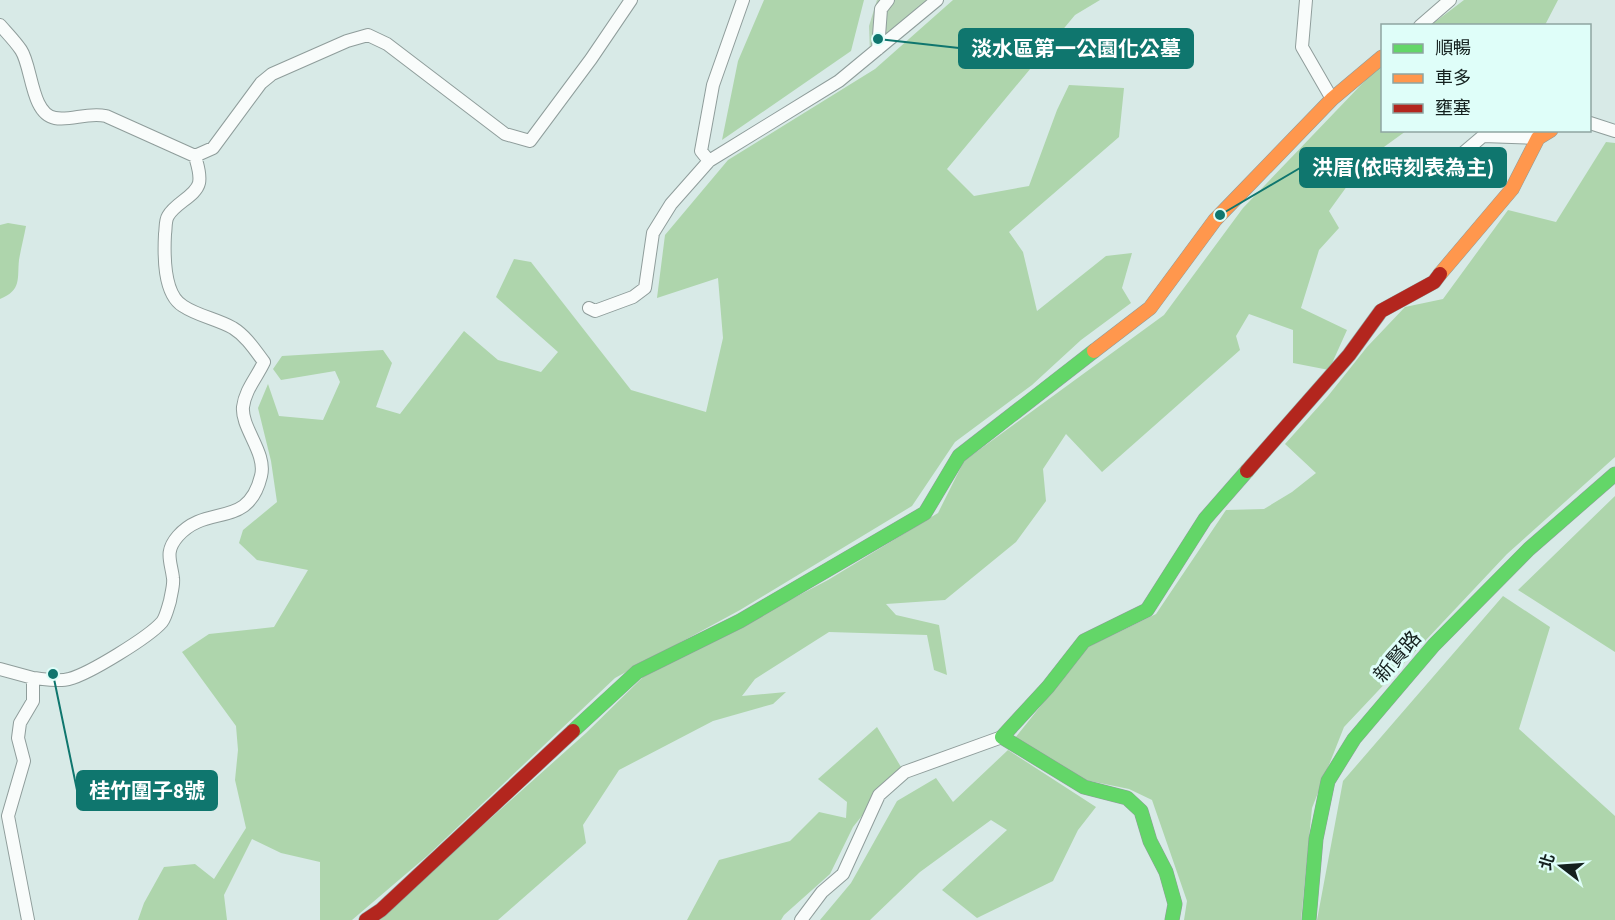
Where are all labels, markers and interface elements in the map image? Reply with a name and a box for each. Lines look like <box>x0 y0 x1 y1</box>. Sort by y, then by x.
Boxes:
legend <box>1381 24 1591 132</box>
callout: 淡水區第一公園化公墓 <box>959 29 1193 68</box>
text: 淡水區第一公園化公墓 <box>971 34 1181 64</box>
text: 順暢 <box>1435 36 1471 61</box>
text: 車多 <box>1435 66 1471 91</box>
text: 壅塞 <box>1435 96 1471 121</box>
callout: 洪厝(依時刻表為主) <box>1300 148 1506 187</box>
text: 洪厝(依時刻表為主) <box>1312 153 1494 183</box>
street label: 新賢路 <box>1368 625 1428 689</box>
callout: 桂竹圍子8號 <box>77 771 217 810</box>
text: 桂竹圍子8號 <box>89 776 205 806</box>
north arrow <box>1531 836 1591 896</box>
text: 北 <box>1535 851 1560 873</box>

